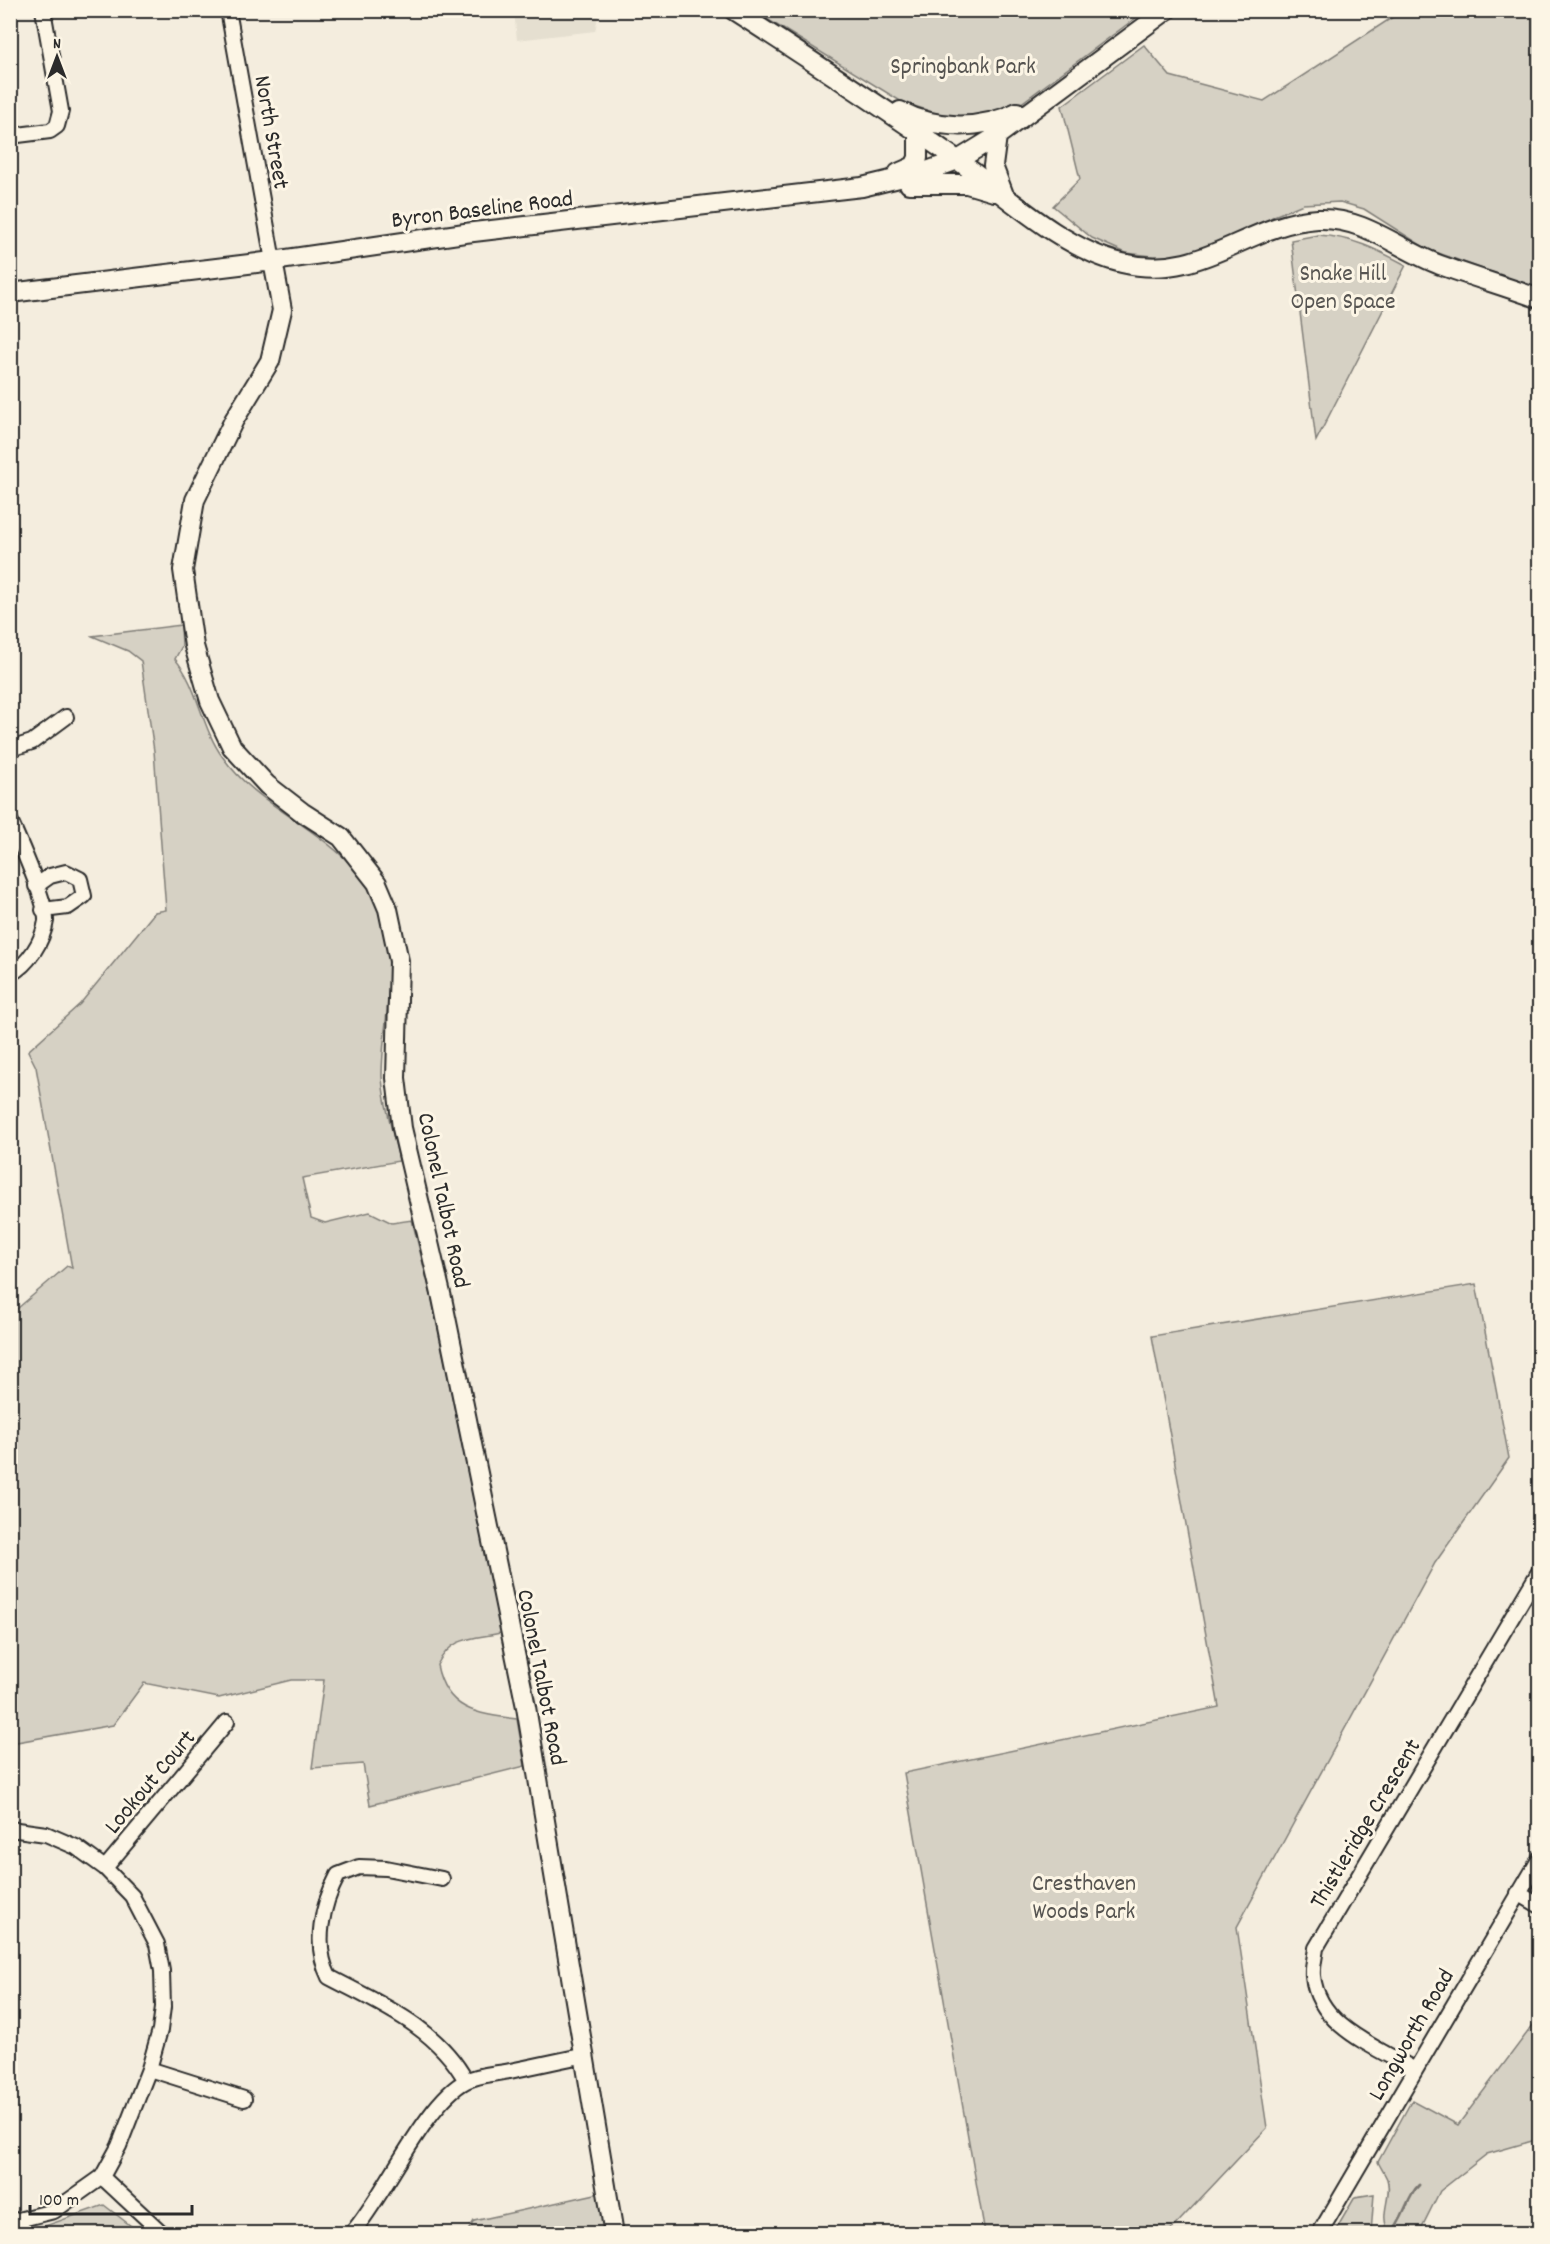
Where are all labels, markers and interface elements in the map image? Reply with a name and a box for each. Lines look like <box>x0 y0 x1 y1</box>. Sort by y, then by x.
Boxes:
north arrow <box>27 27 87 87</box>
text: N <box>53 33 61 56</box>
park label: Springbank Park <box>890 51 1036 85</box>
street label: North Street <box>243 73 297 192</box>
street label: Byron Baseline Road <box>390 183 575 239</box>
park label: Snake Hill Open Space <box>1290 258 1396 320</box>
street label: Colonel Talbot Road <box>407 1110 477 1292</box>
street label: Colonel Talbot Road <box>506 1587 574 1769</box>
street label: Lookout Court <box>97 1723 205 1843</box>
street label: Thistleridge Crescent <box>1302 1733 1431 1916</box>
park label: Cresthaven Woods Park <box>1032 1868 1136 1930</box>
street label: Longworth Road <box>1361 1963 1464 2108</box>
scale bar <box>30 2178 192 2216</box>
text: 100 m <box>39 2189 79 2214</box>

